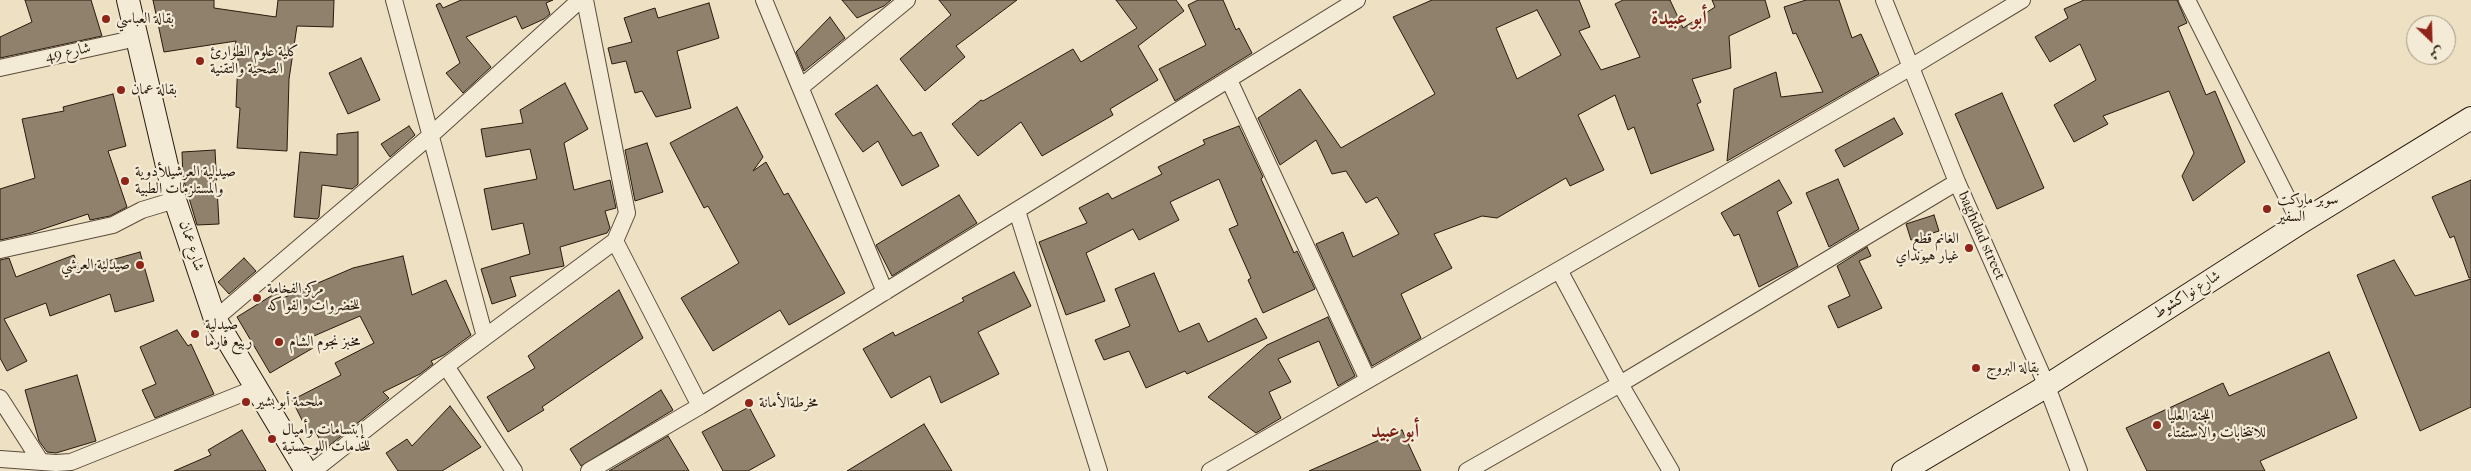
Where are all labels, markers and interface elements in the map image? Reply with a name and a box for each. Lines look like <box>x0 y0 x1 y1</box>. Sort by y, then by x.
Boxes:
district label: أبو عبيدة <box>1651 7 1707 31</box>
place label: بقالة العباسي <box>116 10 174 28</box>
marker: بقالة العباسي <box>100 13 112 25</box>
north arrow <box>2406 15 2456 65</box>
street label: شارع 49 <box>44 39 92 67</box>
place label: كلية علوم الطوارئ الصحية والتقنية <box>210 43 299 78</box>
text: ش <box>2427 43 2447 64</box>
marker: كلية علوم الطوارئ الصحية والتقنية <box>194 55 206 67</box>
place label: بقالة عمان <box>131 81 177 99</box>
marker: بقالة عمان <box>115 84 127 96</box>
place label: صيدلية العرشيللأدوية والمستلزمات الطبية <box>135 163 236 198</box>
marker: صيدلية العرشيللأدوية والمستلزمات الطبية <box>119 175 131 187</box>
street label: baghdad street <box>1953 189 2009 283</box>
place label: سوبر ماركت السفير <box>2277 191 2338 226</box>
marker: سوبر ماركت السفير <box>2261 203 2273 215</box>
street label: شارع عمان <box>174 219 208 273</box>
place label: الغانم قطع غيار هيونداي <box>1895 230 1959 265</box>
marker: الغانم قطع غيار هيونداي <box>1963 242 1975 254</box>
place label: صيدلية العرشي <box>61 256 130 274</box>
marker: صيدلية العرشي <box>134 259 146 271</box>
street label: شارع نواكشوط <box>2150 267 2224 323</box>
place label: مركز الفخامة للخضروات والفواكه <box>267 280 360 315</box>
marker: مركز الفخامة للخضروات والفواكه <box>251 292 263 304</box>
place label: صيدلية ربيع فارما <box>205 316 252 351</box>
marker: صيدلية ربيع فارما <box>189 328 201 340</box>
place label: مخبز نجوم الشام <box>289 333 360 351</box>
marker: مخبز نجوم الشام <box>273 336 285 348</box>
place label: بقالة البروج <box>1986 359 2039 377</box>
marker: بقالة البروج <box>1970 362 1982 374</box>
place label: ملحمة أبو بشير <box>256 393 323 411</box>
place label: مخرطةالأمانة <box>759 394 818 412</box>
marker: ملحمة أبو بشير <box>240 396 252 408</box>
marker: مخرطةالأمانة <box>743 397 755 409</box>
place label: اللجنة العليا للانتخابات والاستفتاء <box>2167 407 2266 442</box>
marker: اللجنة العليا للانتخابات والاستفتاء <box>2151 419 2163 431</box>
district label: أبو عبيد <box>1371 420 1419 444</box>
place label: إبتسامات وأميال للخدمات اللوجستية <box>282 421 371 456</box>
marker: إبتسامات وأميال للخدمات اللوجستية <box>266 433 278 445</box>

